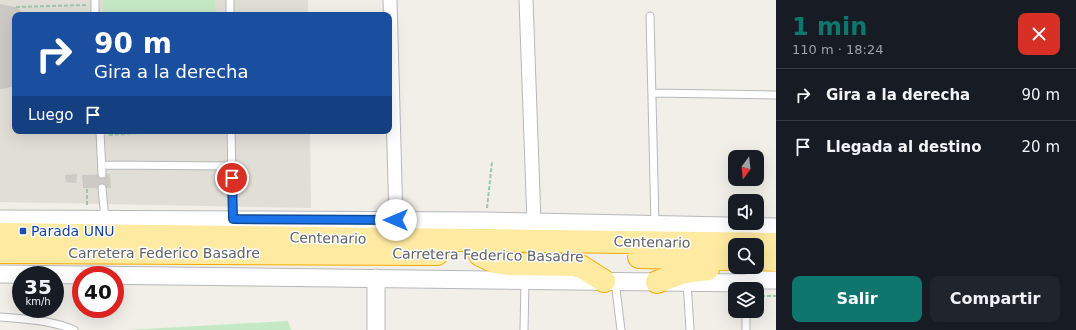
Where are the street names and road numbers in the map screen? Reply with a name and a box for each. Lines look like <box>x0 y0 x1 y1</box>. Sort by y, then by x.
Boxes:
street label: Centenario <box>289 229 367 247</box>
street label: Centenario <box>613 233 691 251</box>
street label: Carretera Federico Basadre <box>68 245 260 261</box>
street label: Carretera Federico Basadre <box>392 245 584 265</box>

